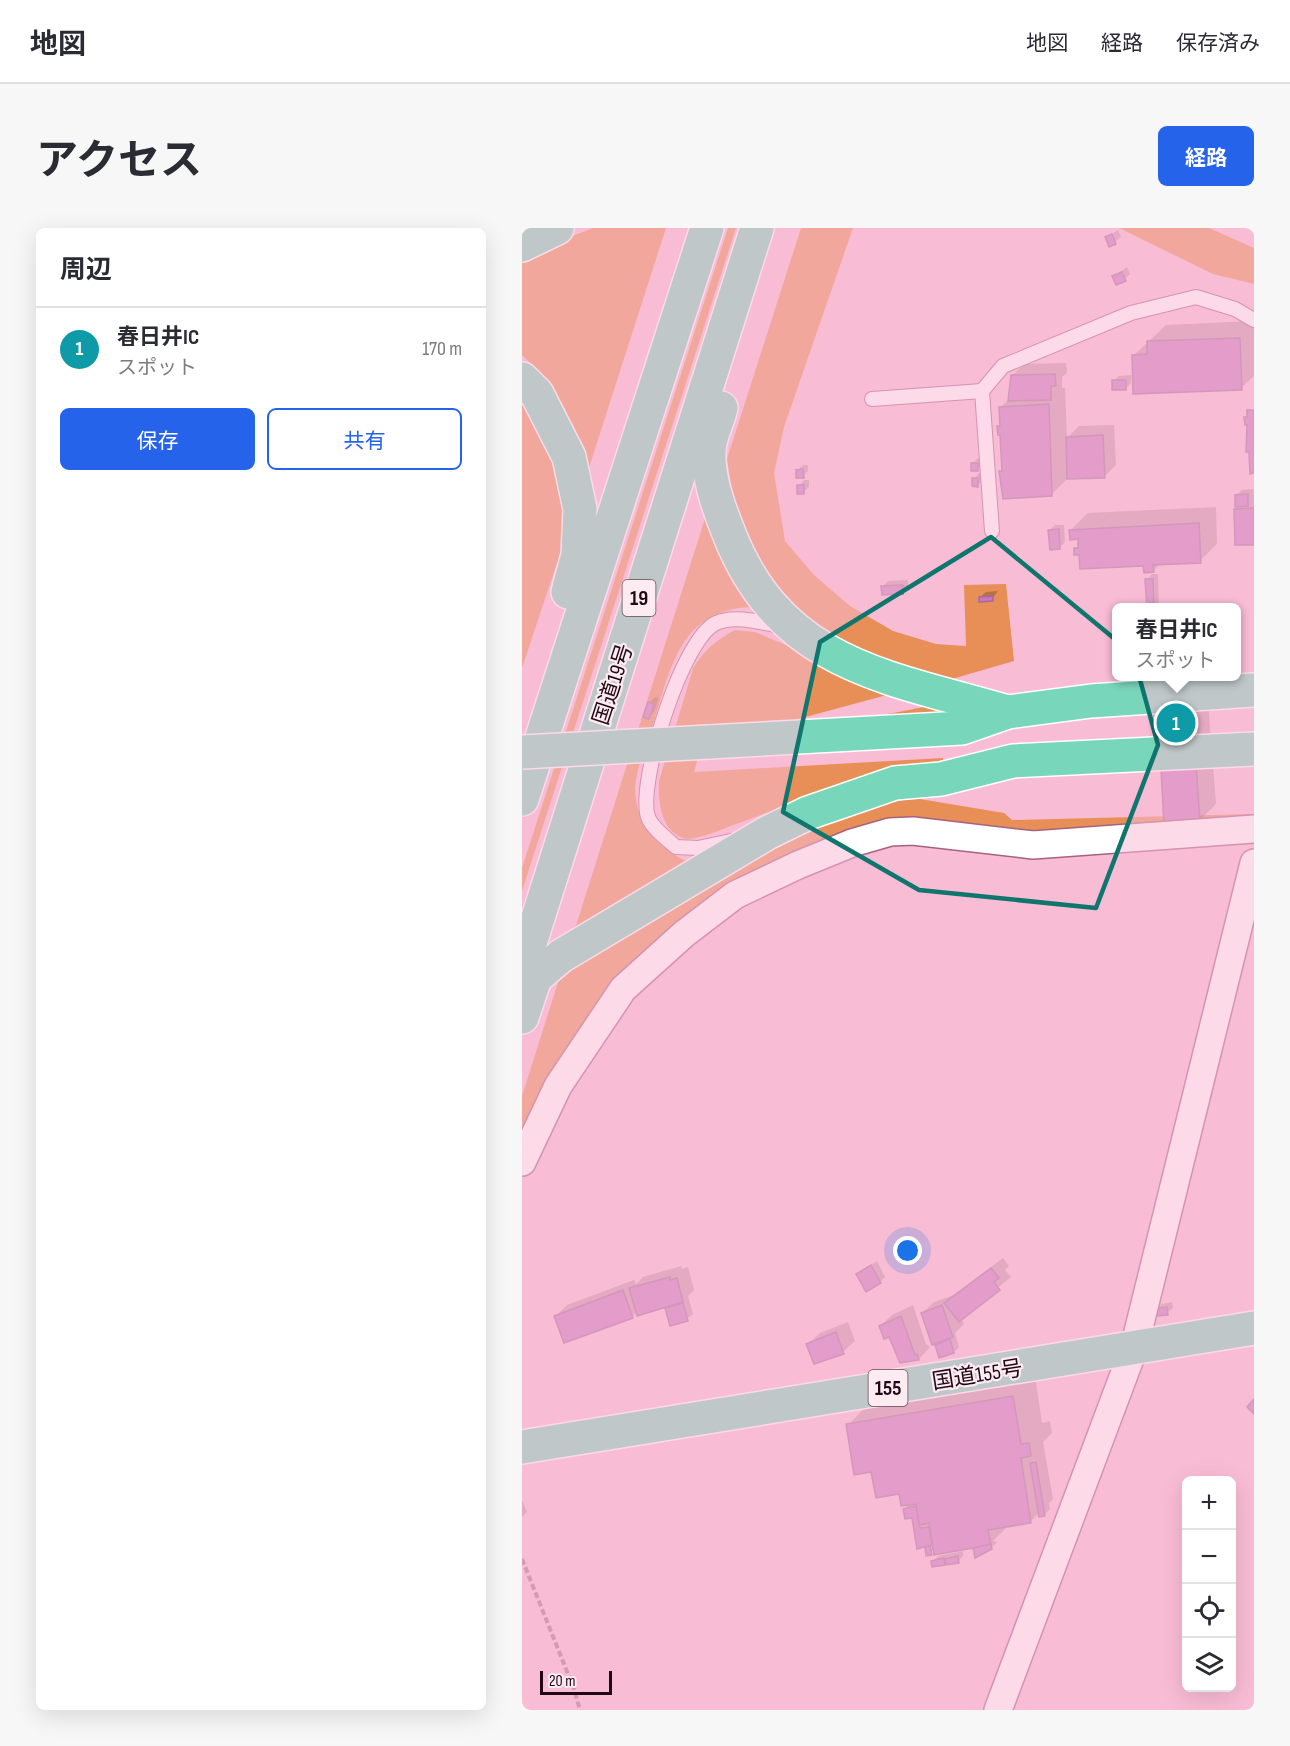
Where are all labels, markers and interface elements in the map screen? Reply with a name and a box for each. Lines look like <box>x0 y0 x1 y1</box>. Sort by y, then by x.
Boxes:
text: 地図 <box>30 28 86 61</box>
text: 地図 <box>1026 31 1068 56</box>
text: 経路 <box>1101 31 1143 56</box>
text: 保存済み <box>1176 31 1260 56</box>
button: 経路 <box>1158 126 1254 186</box>
text: アクセス <box>36 136 202 187</box>
text: 周辺 <box>60 255 112 286</box>
text: 春日井IC <box>117 324 199 351</box>
text: 1 <box>76 337 83 361</box>
text: 170 m <box>422 337 462 361</box>
text: スポット <box>117 356 197 380</box>
button: 保存 <box>60 408 255 470</box>
button: 共有 <box>267 408 462 470</box>
road number: 19 <box>622 580 656 616</box>
popup <box>1112 603 1241 681</box>
text: 春日井IC <box>1135 617 1218 644</box>
street label: 国道19号 <box>588 641 639 728</box>
text: スポット <box>1135 649 1215 673</box>
pin: 1 <box>1156 700 1196 746</box>
your location <box>893 1236 922 1265</box>
street label: 国道155号 <box>930 1355 1024 1396</box>
road number: 155 <box>868 1370 908 1406</box>
map controls <box>1182 1476 1236 1692</box>
button: + <box>1182 1476 1236 1530</box>
button: − <box>1182 1530 1236 1584</box>
button: locate <box>1182 1584 1236 1638</box>
button: layers <box>1182 1638 1236 1692</box>
scale bar <box>540 1668 612 1696</box>
text: 20 m <box>549 1672 576 1691</box>

